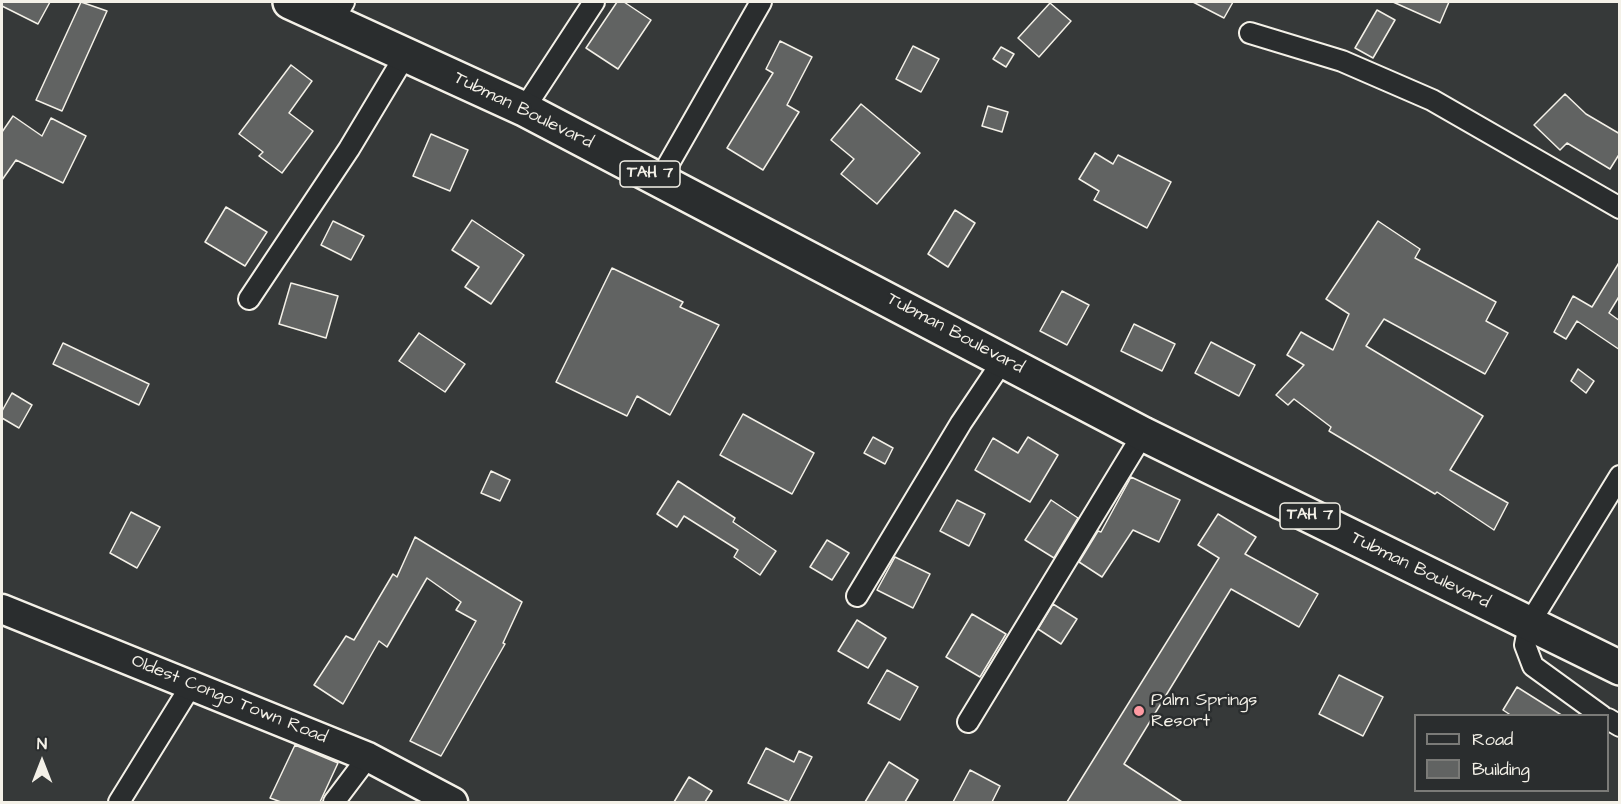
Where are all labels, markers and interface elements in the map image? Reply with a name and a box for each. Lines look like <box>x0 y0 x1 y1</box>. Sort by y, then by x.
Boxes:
street label: Tubman Boulevard <box>450 68 596 154</box>
road number: TAH 7 <box>620 161 680 187</box>
street label: Tubman Boulevard <box>883 289 1027 379</box>
road number: TAH 7 <box>1280 503 1340 529</box>
street label: Tubman Boulevard <box>1347 528 1493 614</box>
street label: Oldest Congo Town Road <box>128 651 330 749</box>
place label: Palm Springs Resort <box>1151 690 1257 732</box>
marker: Palm Springs Resort <box>1132 704 1146 718</box>
legend <box>1414 714 1609 792</box>
text: Road <box>1472 727 1513 752</box>
north arrow <box>12 732 72 792</box>
text: N <box>37 733 47 755</box>
text: Building <box>1472 757 1530 782</box>

